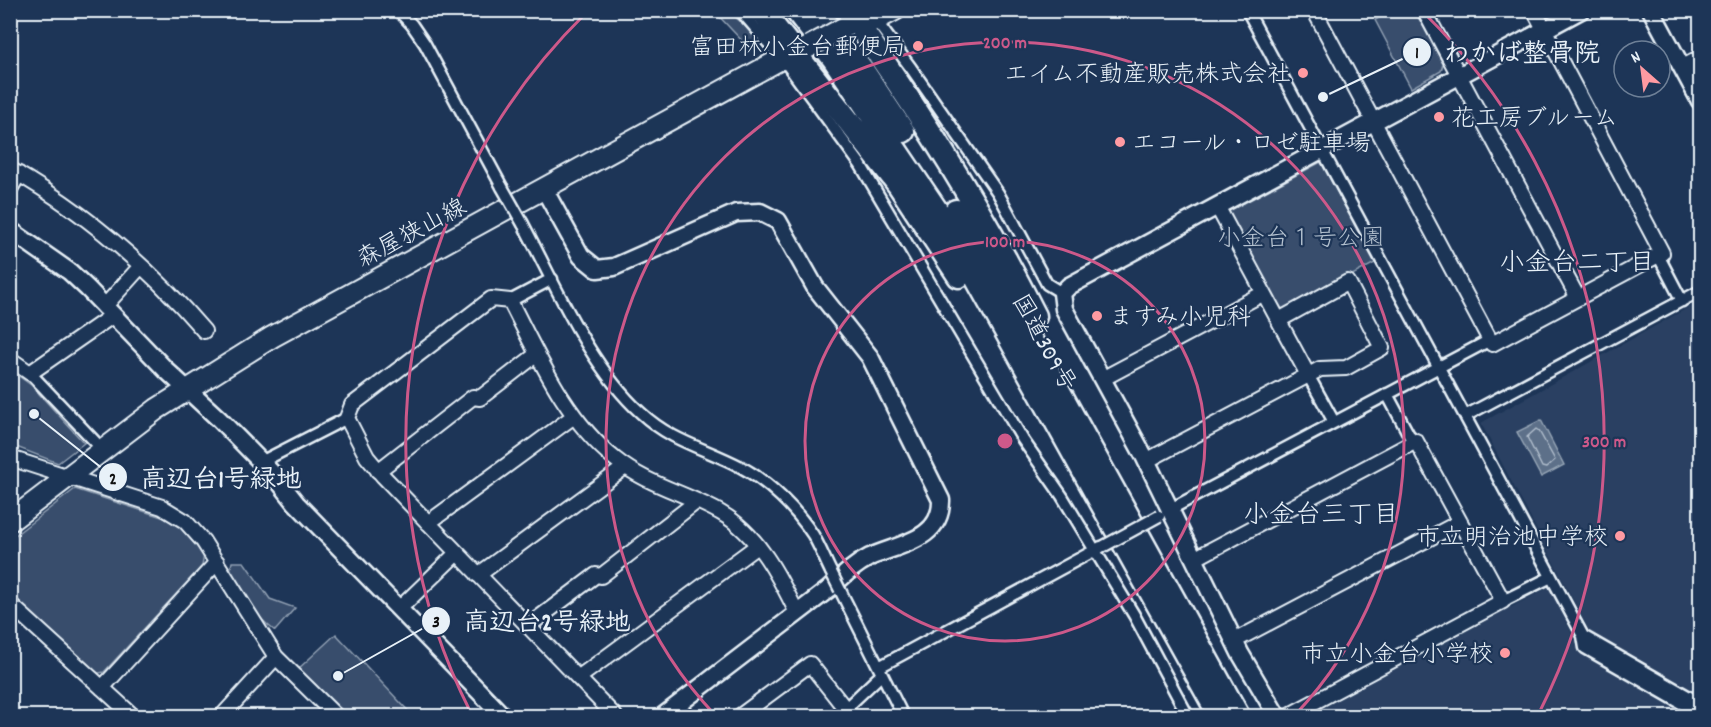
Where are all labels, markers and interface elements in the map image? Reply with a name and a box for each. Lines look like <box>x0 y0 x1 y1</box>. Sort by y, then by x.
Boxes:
callout: わかば整骨院 <box>1402 30 1612 74</box>
place label: 富田林小金台郵便局 <box>690 32 906 66</box>
text: 200 m <box>983 32 1027 57</box>
text: わかば整骨院 <box>1444 37 1600 74</box>
marker: 富田林小金台郵便局 <box>911 39 925 53</box>
north arrow <box>1612 39 1672 99</box>
text: 1 <box>1415 42 1419 67</box>
text: N <box>1627 46 1645 70</box>
place label: エイム不動産販売株式会社 <box>1004 59 1291 93</box>
marker: エイム不動産販売株式会社 <box>1296 66 1310 80</box>
place label: 花工房ブルーム <box>1451 103 1618 137</box>
marker: 花工房ブルーム <box>1432 110 1446 124</box>
place label: エコール・ロゼ駐車場 <box>1132 128 1371 162</box>
marker: エコール・ロゼ駐車場 <box>1113 135 1127 149</box>
street label: 森屋狭山線 <box>351 191 473 278</box>
park label: 小金台１号公園 <box>1217 223 1385 257</box>
text: 100 m <box>985 231 1025 256</box>
district label: 小金台二丁目 <box>1499 246 1655 283</box>
street label: 国道309号 <box>1002 289 1083 398</box>
place label: ますみ小児科 <box>1109 302 1251 336</box>
marker: ますみ小児科 <box>1090 309 1104 323</box>
centre of rings <box>995 431 1015 451</box>
text: 300 m <box>1582 431 1626 456</box>
callout: 高辺台1号緑地 <box>98 455 314 499</box>
text: 高辺台1号緑地 <box>140 463 302 500</box>
text: 2 <box>109 468 117 493</box>
district label: 小金台三丁目 <box>1243 498 1399 535</box>
place label: 市立明治池中学校 <box>1416 522 1608 556</box>
marker: 市立明治池中学校 <box>1613 529 1627 543</box>
callout: 高辺台2号緑地 <box>421 599 643 643</box>
text: 高辺台2号緑地 <box>463 606 631 643</box>
text: 3 <box>432 611 440 636</box>
place label: 市立小金台小学校 <box>1301 639 1493 673</box>
marker: 市立小金台小学校 <box>1498 646 1512 660</box>

